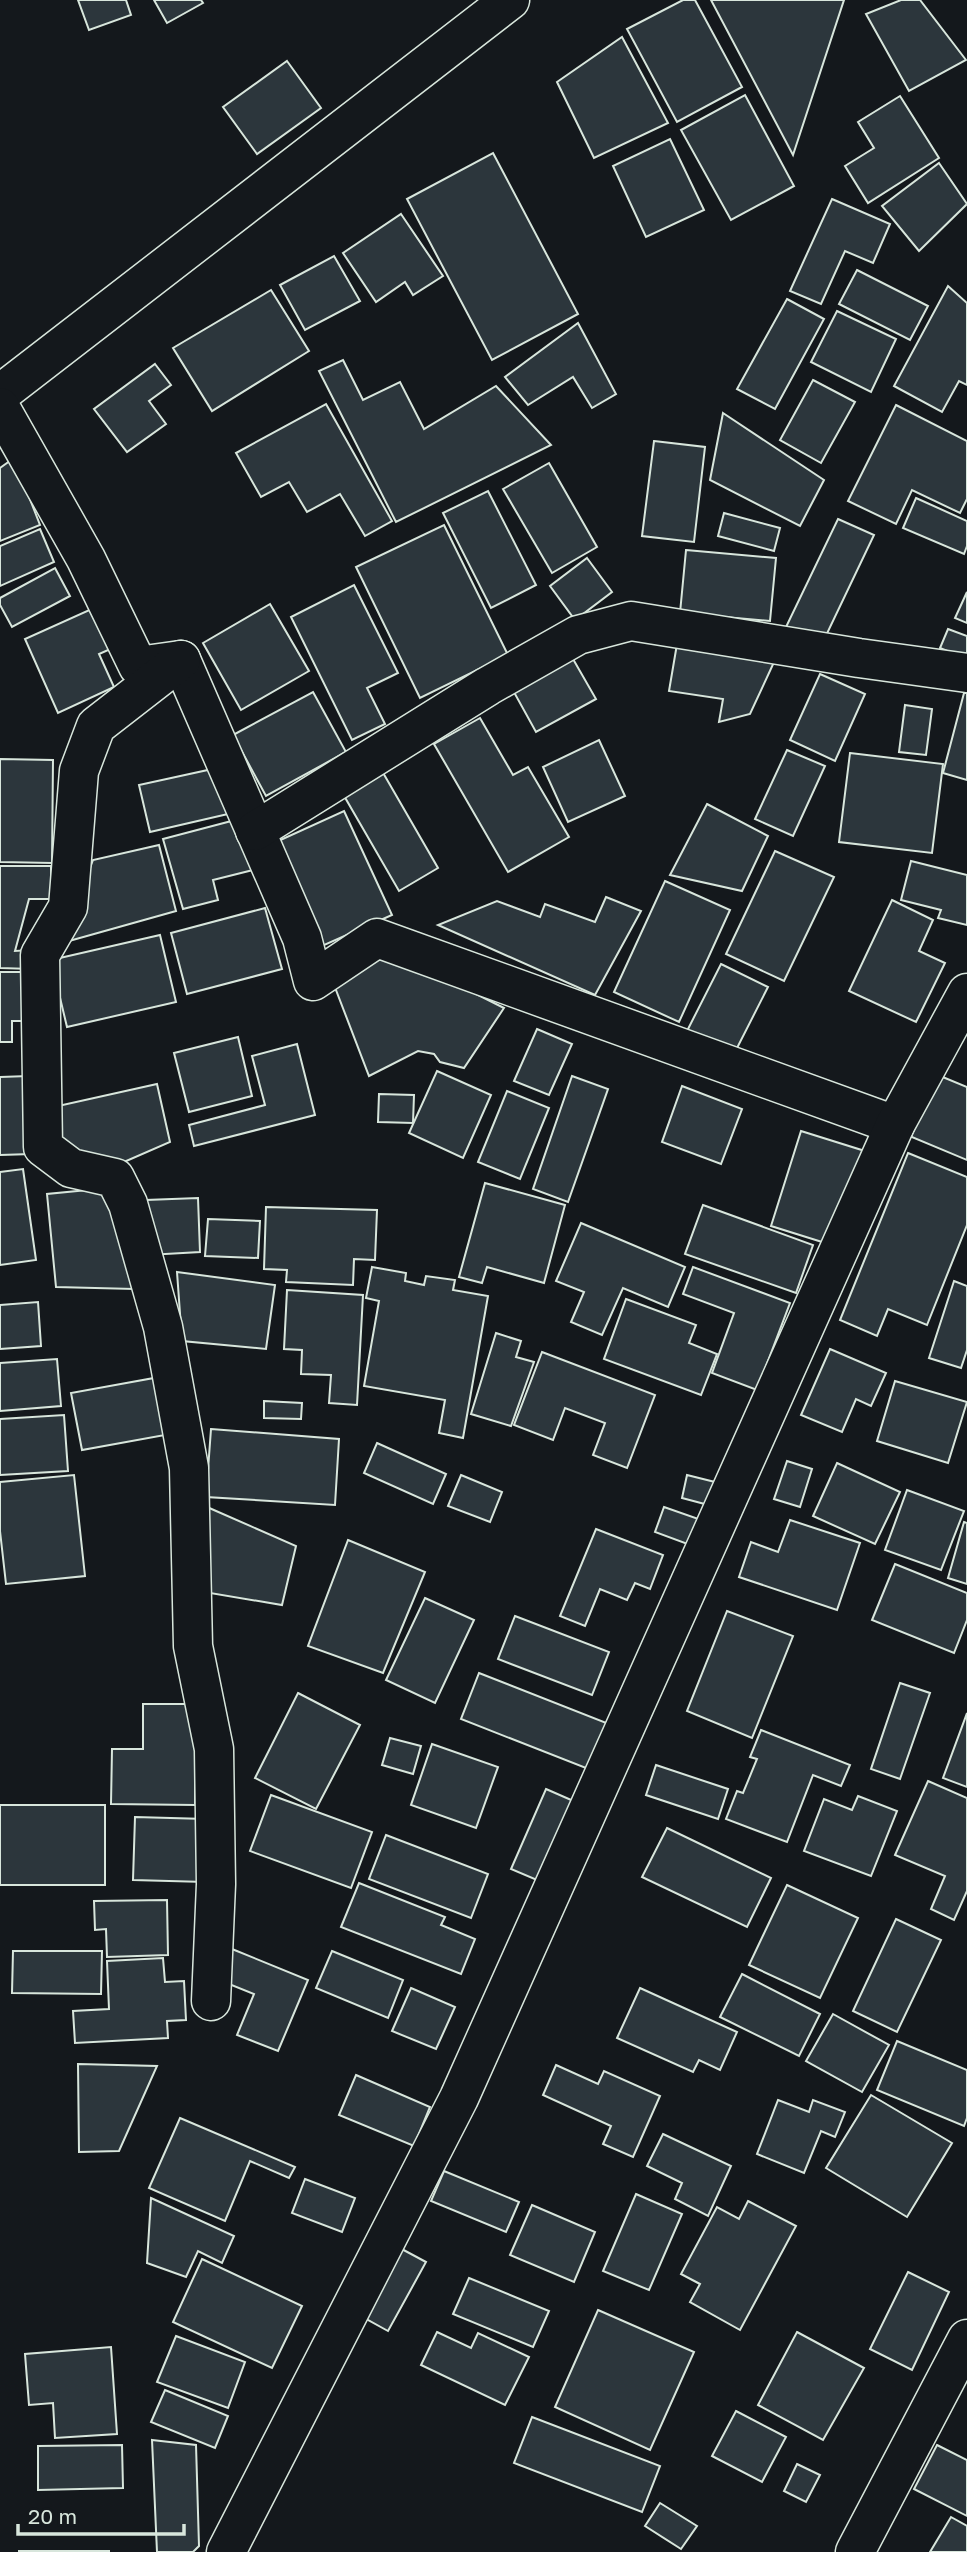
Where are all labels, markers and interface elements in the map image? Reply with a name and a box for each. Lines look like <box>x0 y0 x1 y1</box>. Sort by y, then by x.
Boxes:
scale bar <box>18 2492 184 2536</box>
text: 20 m <box>28 2503 77 2529</box>

